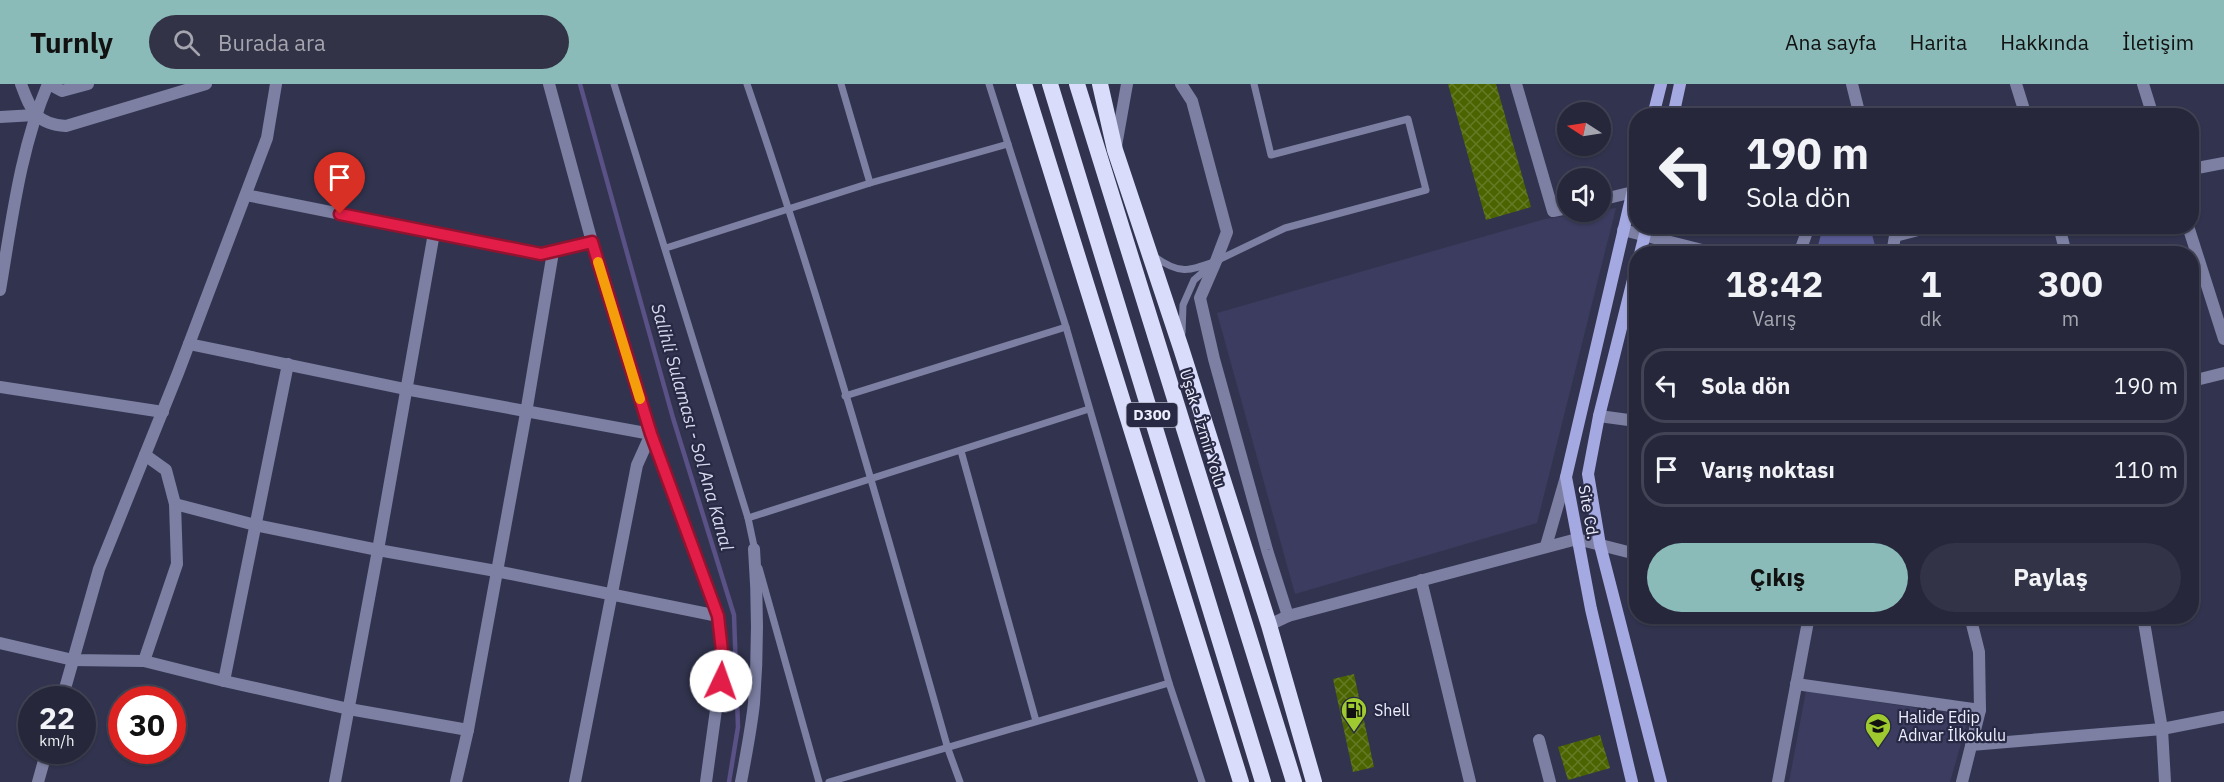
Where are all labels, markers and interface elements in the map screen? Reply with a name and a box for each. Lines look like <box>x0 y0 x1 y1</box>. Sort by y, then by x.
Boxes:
search box <box>149 15 569 69</box>
text: Turnly <box>30 24 113 61</box>
icon: search <box>170 26 203 59</box>
text: Burada ara <box>218 28 326 57</box>
text: Ana sayfa <box>1785 28 1877 56</box>
text: Harita <box>1910 28 1967 56</box>
text: Hakkında <box>2000 28 2089 56</box>
text: İletişim <box>2122 28 2194 56</box>
north arrow <box>1557 102 1611 156</box>
map controls <box>1557 102 1611 222</box>
text: 190 m <box>1746 126 1869 181</box>
icon: left <box>1647 132 1725 210</box>
pin <box>314 152 365 214</box>
icon: arrive <box>323 161 356 194</box>
button: sound <box>1557 168 1611 222</box>
text: Sola dön <box>1746 179 1851 214</box>
text: 18:42 <box>1725 260 1823 307</box>
text: 1 <box>1920 260 1942 307</box>
text: 300 <box>2038 260 2103 307</box>
water label: Salihli Sulaması - Sol Ana Kanal <box>646 301 739 553</box>
text: Varış <box>1752 305 1797 332</box>
text: dk <box>1920 305 1942 332</box>
text: m <box>2062 305 2079 332</box>
street label: Uşak - İzmir Yolu <box>1176 367 1230 489</box>
icon: left <box>1650 369 1683 402</box>
text: Sola dön <box>1701 371 1790 400</box>
text: 190 m <box>2114 371 2178 400</box>
road number: D300 <box>1126 403 1178 427</box>
icon: arrive <box>1650 453 1683 486</box>
text: Varış noktası <box>1701 455 1835 484</box>
text: 110 m <box>2114 455 2178 484</box>
street label: Site Cd. <box>1574 483 1604 541</box>
button: Çıkış <box>1647 543 1908 612</box>
button: Paylaş <box>1920 543 2181 612</box>
position arrow <box>689 649 753 713</box>
speed limit sign: 30 <box>108 686 186 764</box>
fuel station icon: Shell <box>1339 695 1369 733</box>
text: 22 <box>39 698 75 737</box>
place label: Shell <box>1374 700 1410 720</box>
place label: Halide Edip Adıvar İlkokulu <box>1898 707 2006 745</box>
school or university icon: Halide Edip Adıvar İlkokulu <box>1863 711 1893 749</box>
text: km/h <box>39 731 75 750</box>

